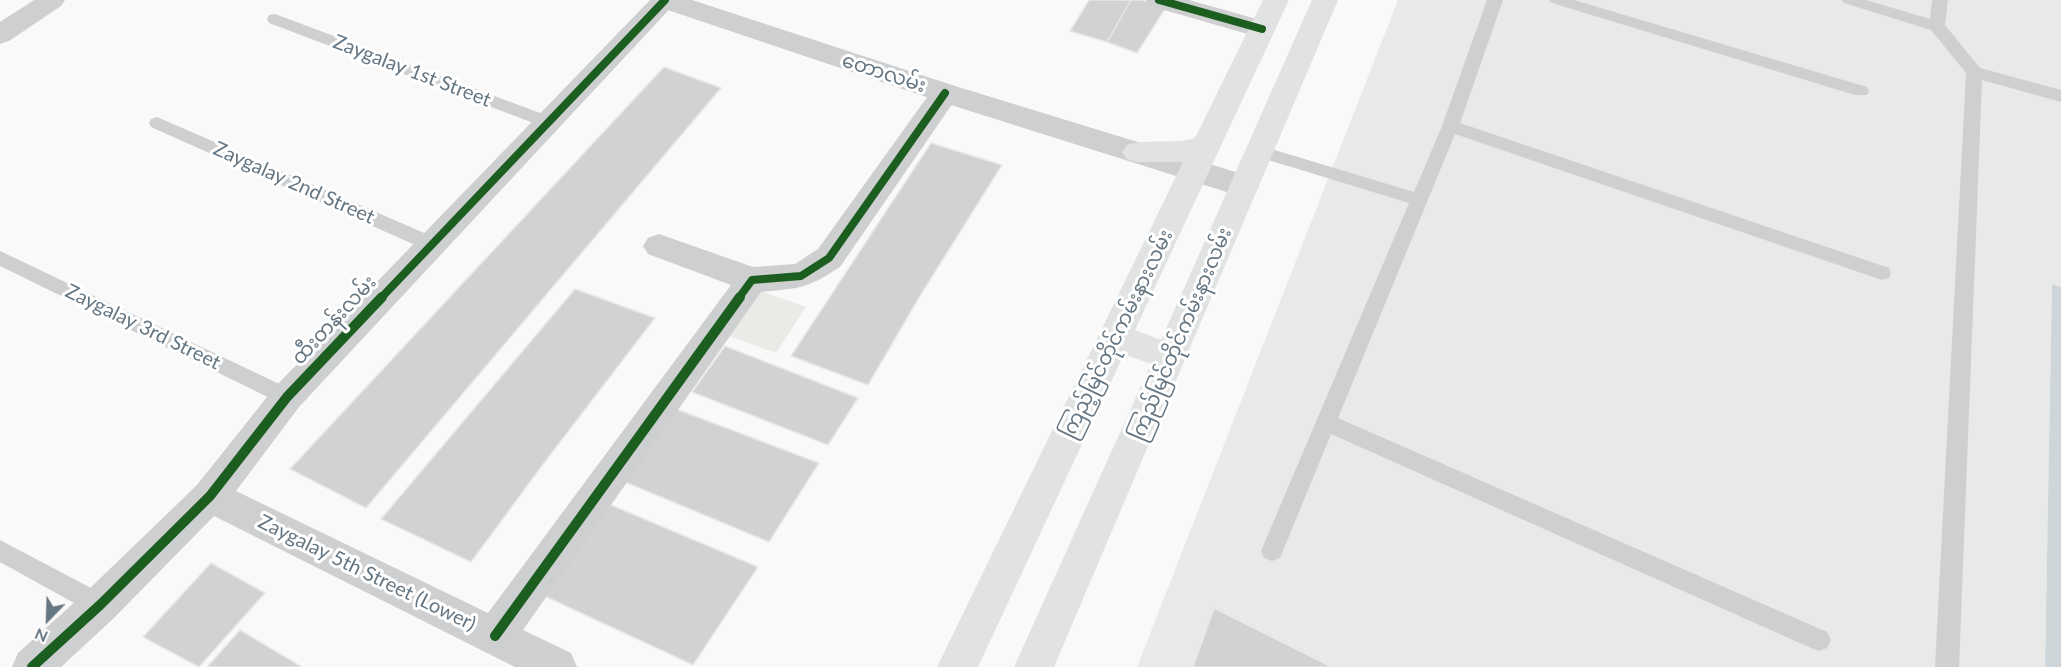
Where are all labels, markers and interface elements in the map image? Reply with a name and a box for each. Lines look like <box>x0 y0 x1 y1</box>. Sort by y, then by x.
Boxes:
street label: Zaygalay 1st Street <box>330 30 494 112</box>
street label: တောလမ်း <box>839 48 929 98</box>
street label: Zaygalay 2nd Street <box>210 137 378 229</box>
street label: ကြည်မြင်တိုင်ကမ်းနားလမ်း <box>1125 224 1237 444</box>
street label: ကြည့်မြင်တိုင်ကမ်းနားလမ်း <box>1056 226 1178 442</box>
street label: ထီးတန်းလမ်း <box>287 270 381 370</box>
street label: Zaygalay 3rd Street <box>62 279 224 375</box>
street label: Zaygalay 5th Street (Lower) <box>254 510 480 636</box>
north arrow <box>18 589 78 649</box>
text: N <box>31 625 50 647</box>

